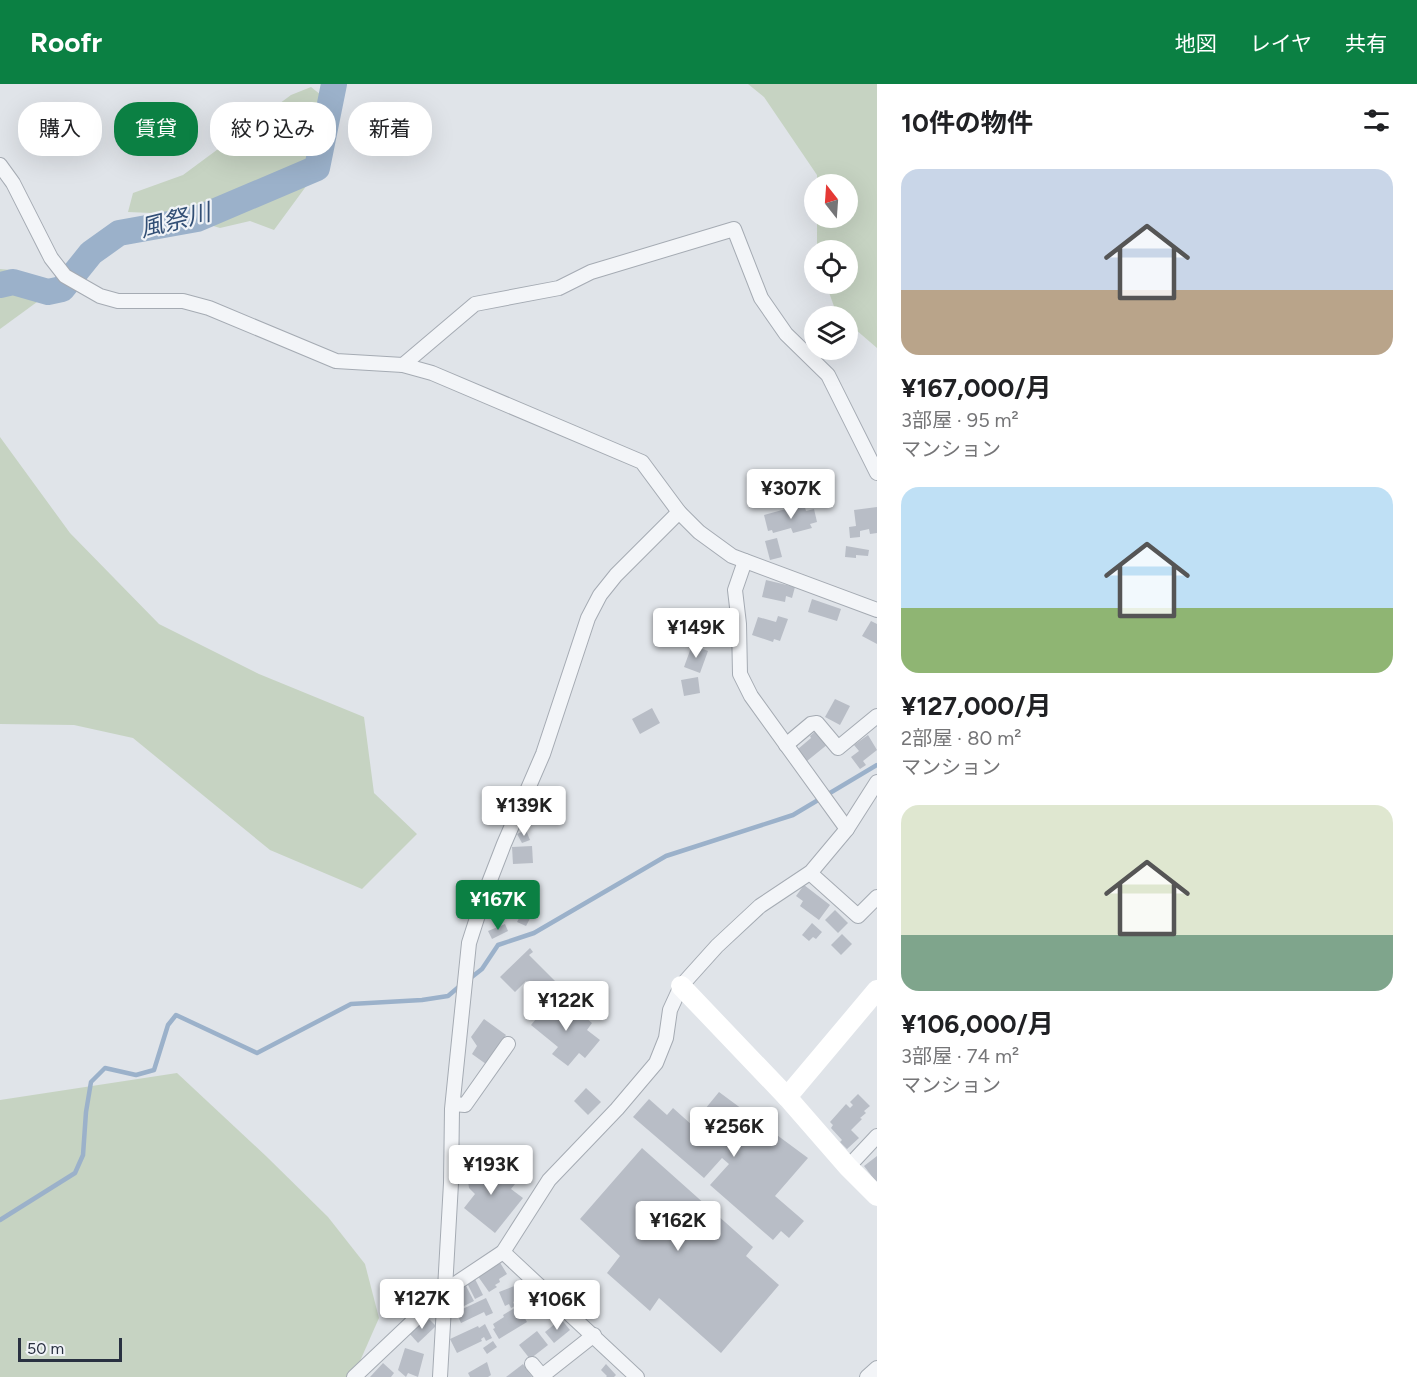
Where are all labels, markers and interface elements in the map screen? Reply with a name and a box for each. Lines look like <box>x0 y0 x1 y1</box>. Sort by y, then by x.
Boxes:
text: Roofr <box>30 25 102 59</box>
text: 地図 <box>1175 31 1217 56</box>
text: レイヤ <box>1250 31 1312 56</box>
text: 共有 <box>1345 31 1387 56</box>
chip: 購入 <box>18 102 102 156</box>
chip: 賃貸 <box>114 102 198 156</box>
chip: 絞り込み <box>210 102 336 156</box>
chip: 新着 <box>348 102 432 156</box>
icon: filters <box>1360 104 1393 137</box>
text: 10件の物件 <box>901 107 1033 139</box>
north arrow <box>804 174 858 228</box>
map controls <box>804 174 858 360</box>
water label: 風祭川 <box>137 196 216 243</box>
icon: home <box>1093 208 1201 316</box>
button: locate <box>804 240 858 294</box>
button: layers <box>804 306 858 360</box>
text: ¥167,000/月 <box>901 372 1051 404</box>
text: 3部屋 · 95 m² <box>901 408 1019 432</box>
text: マンション <box>901 437 1001 461</box>
pin: ¥307K <box>749 469 833 520</box>
text: ¥307K <box>761 476 821 500</box>
icon: home <box>1093 526 1201 634</box>
pin: ¥149K <box>654 608 738 659</box>
text: ¥149K <box>667 615 725 639</box>
text: ¥127,000/月 <box>901 690 1051 722</box>
text: 2部屋 · 80 m² <box>901 726 1021 750</box>
text: マンション <box>901 755 1001 779</box>
pin: ¥139K <box>482 786 566 837</box>
text: ¥139K <box>496 793 552 817</box>
icon: home <box>1093 844 1201 952</box>
pin: ¥167K <box>456 880 540 931</box>
text: ¥167K <box>470 887 526 911</box>
pin: ¥122K <box>524 981 608 1032</box>
text: ¥122K <box>538 988 594 1012</box>
text: ¥106,000/月 <box>901 1008 1054 1040</box>
text: 3部屋 · 74 m² <box>901 1044 1019 1068</box>
text: マンション <box>901 1073 1001 1097</box>
pin: ¥256K <box>692 1107 776 1158</box>
text: ¥256K <box>704 1114 764 1138</box>
pin: ¥193K <box>449 1145 533 1196</box>
text: ¥193K <box>463 1152 519 1176</box>
pin: ¥162K <box>636 1201 720 1252</box>
text: ¥162K <box>650 1208 706 1232</box>
pin: ¥127K <box>380 1279 464 1330</box>
pin: ¥106K <box>515 1280 599 1331</box>
text: ¥127K <box>394 1286 450 1310</box>
text: ¥106K <box>528 1287 586 1311</box>
scale bar <box>18 1335 122 1362</box>
text: 50 m <box>27 1339 64 1358</box>

